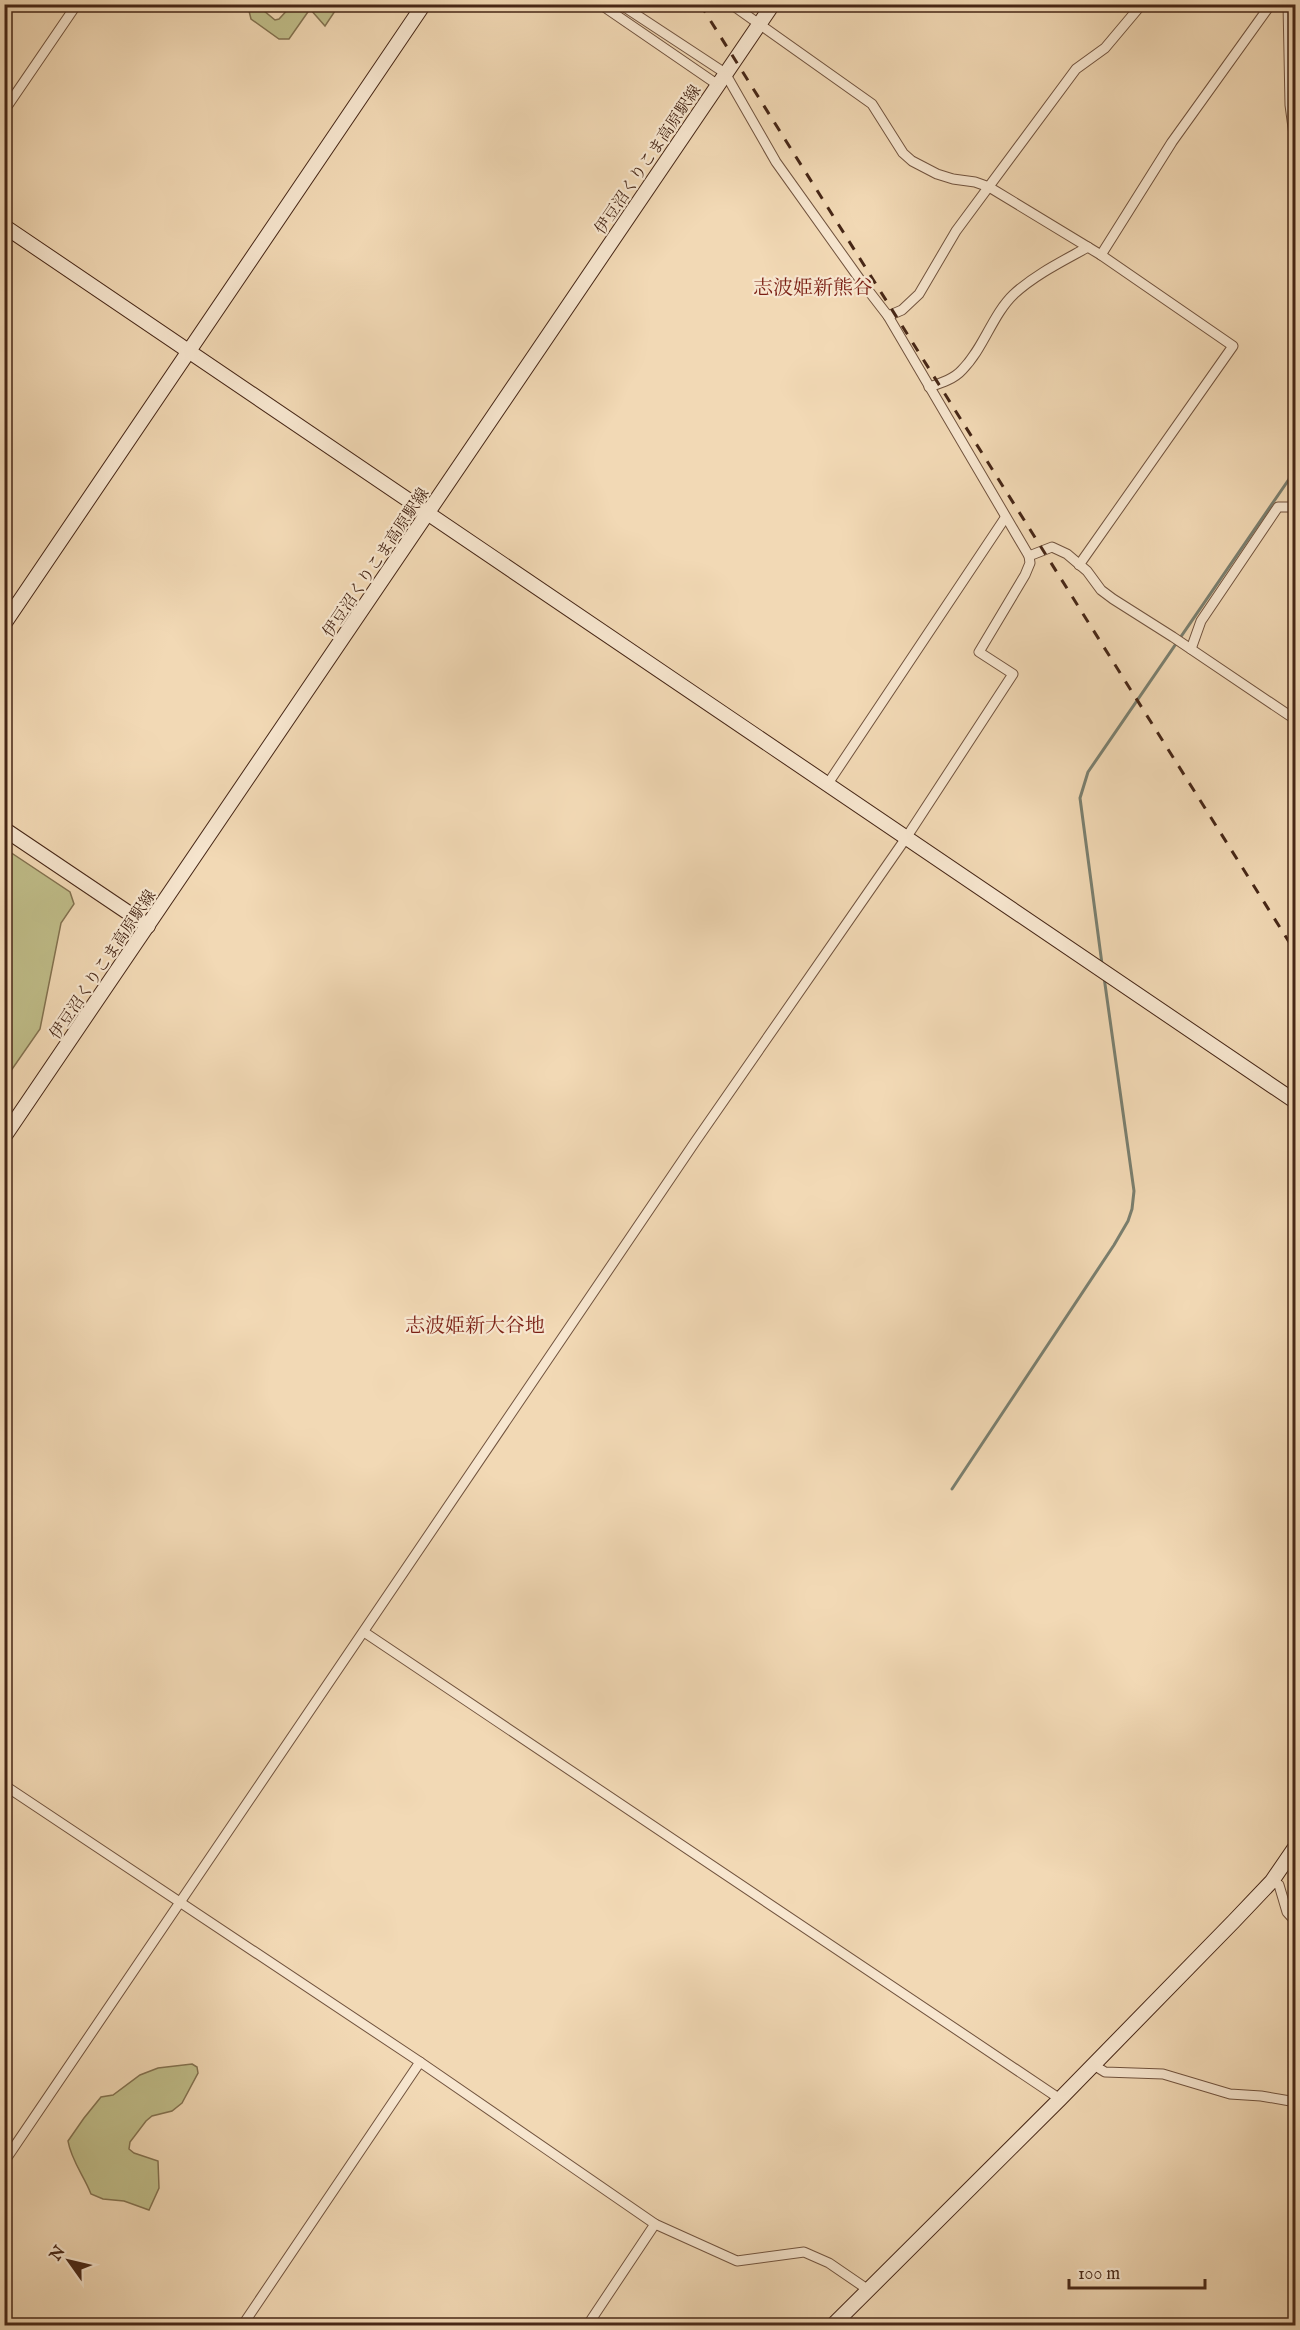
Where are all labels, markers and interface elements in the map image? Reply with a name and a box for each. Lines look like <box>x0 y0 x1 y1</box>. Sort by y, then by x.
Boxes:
street label: 伊豆沼くりこま高原駅線 <box>591 82 706 239</box>
district label: 志波姫新熊谷 <box>753 276 873 301</box>
street label: 伊豆沼くりこま高原駅線 <box>319 485 434 642</box>
street label: 伊豆沼くりこま高原駅線 <box>46 887 161 1044</box>
district label: 志波姫新大谷地 <box>405 1314 545 1339</box>
north arrow <box>39 2231 99 2291</box>
text: N <box>46 2242 70 2266</box>
scale bar <box>1069 2252 1206 2290</box>
text: 100 m <box>1078 2263 1120 2286</box>

